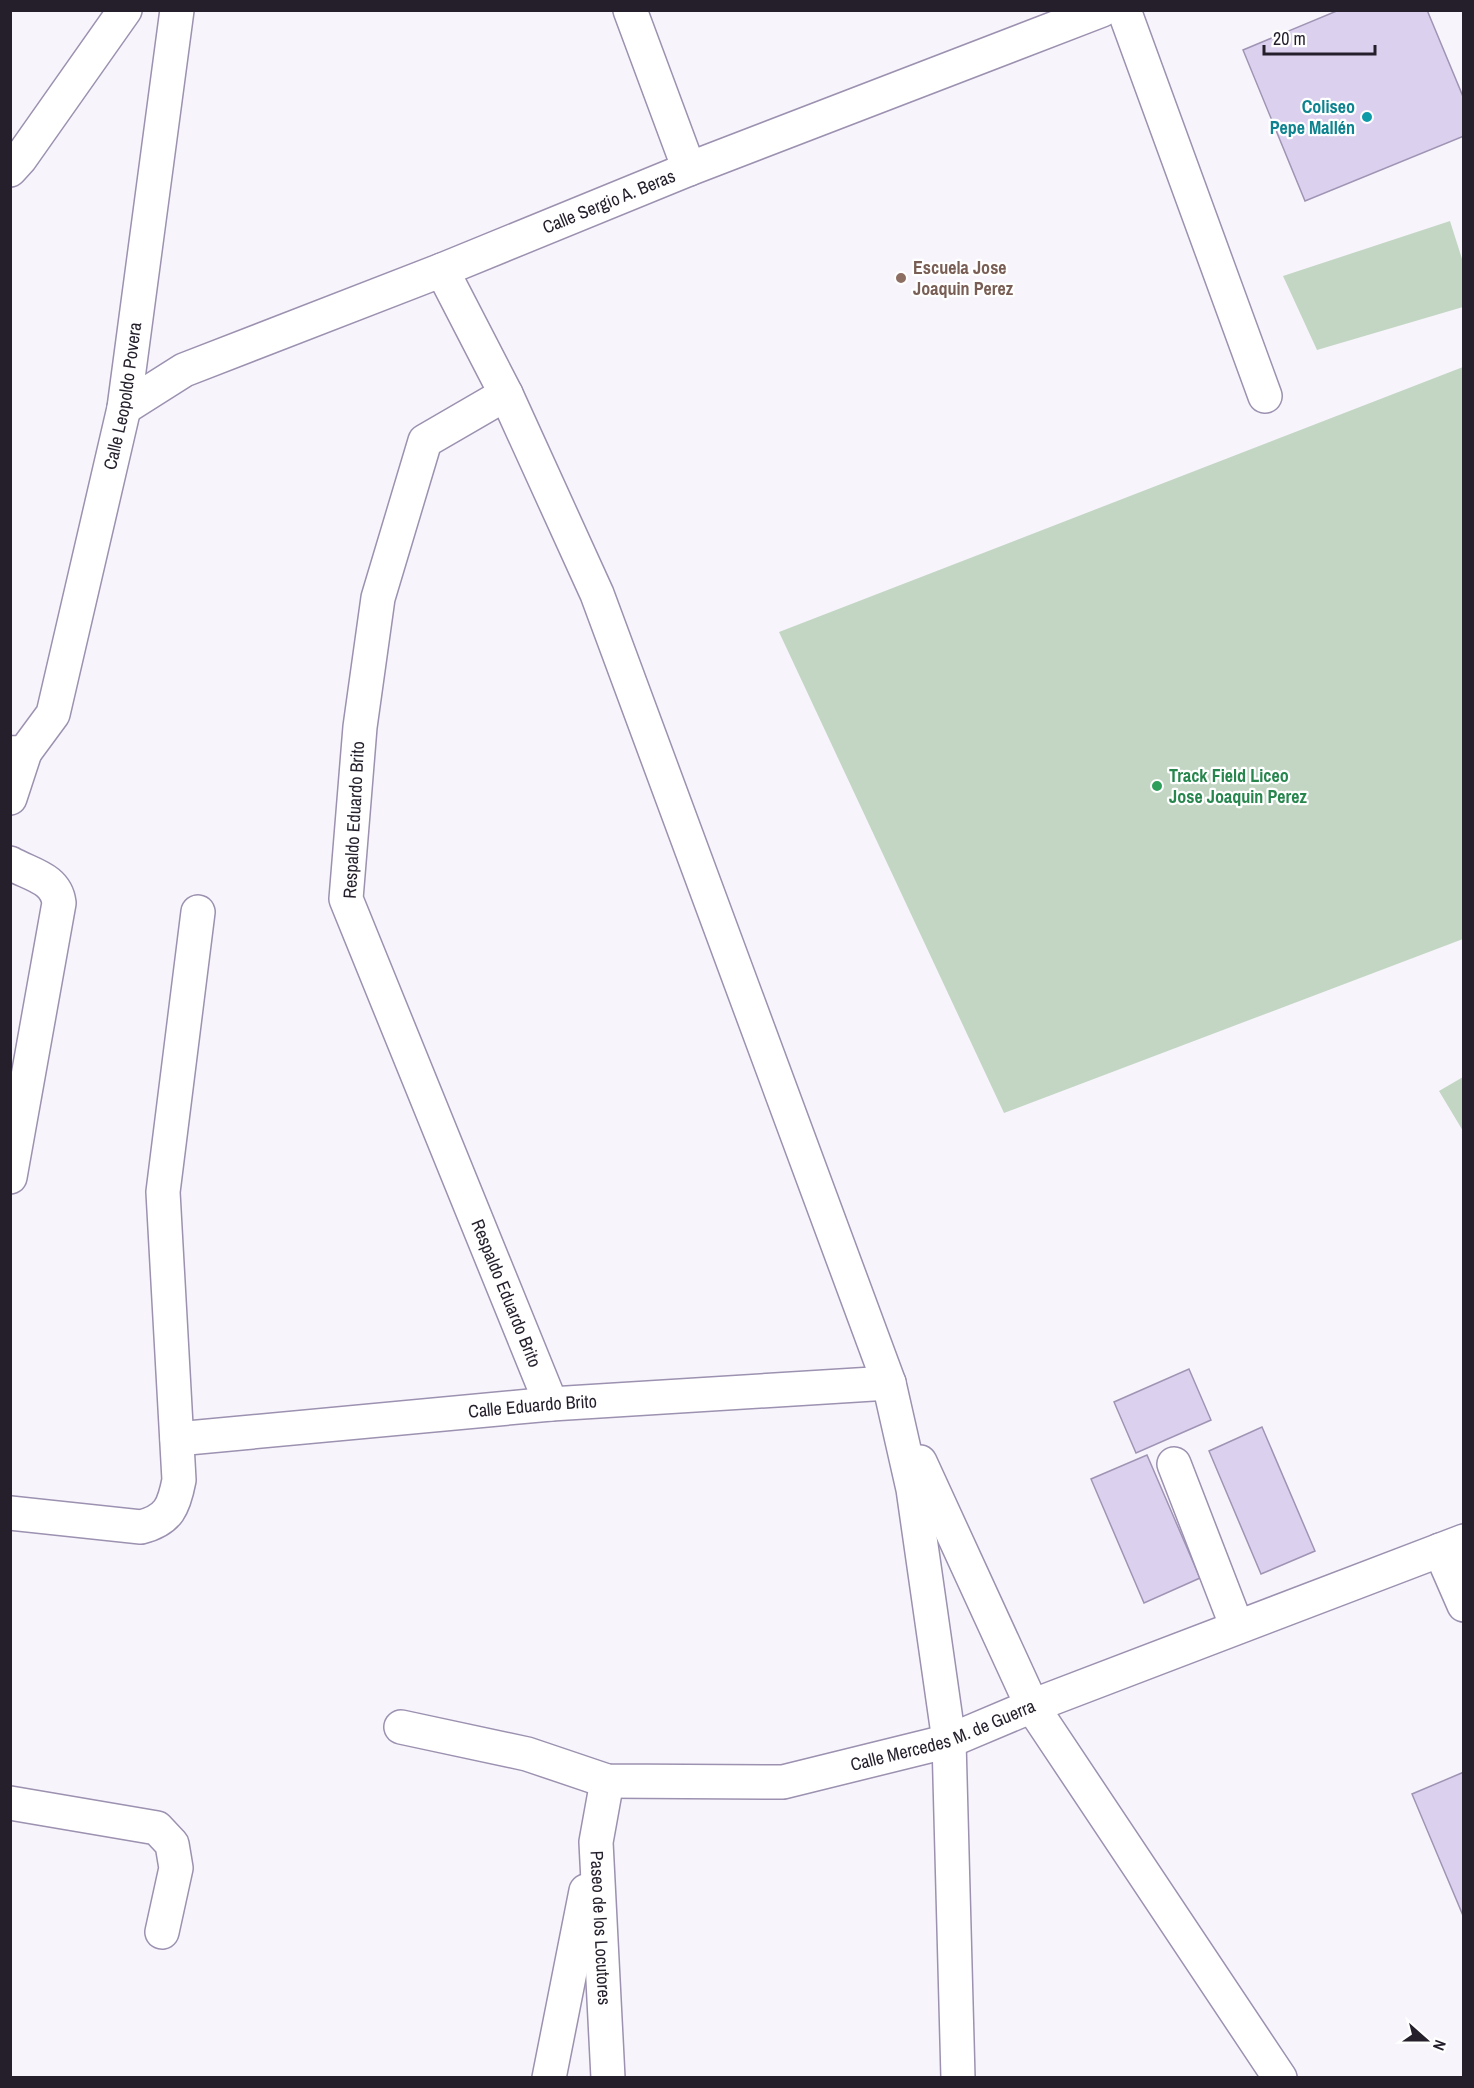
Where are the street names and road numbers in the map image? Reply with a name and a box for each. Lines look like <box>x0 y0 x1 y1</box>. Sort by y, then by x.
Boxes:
street label: Calle Sergio A. Beras <box>539 163 679 240</box>
street label: Calle Leopoldo Povera <box>97 321 147 472</box>
street label: Respaldo Eduardo Brito <box>337 741 370 899</box>
street label: Respaldo Eduardo Brito <box>465 1215 548 1371</box>
street label: Calle Eduardo Brito <box>467 1388 598 1424</box>
street label: Calle Mercedes M. de Guerra <box>848 1693 1039 1777</box>
street label: Paseo de los Locutores <box>584 1850 617 2006</box>

